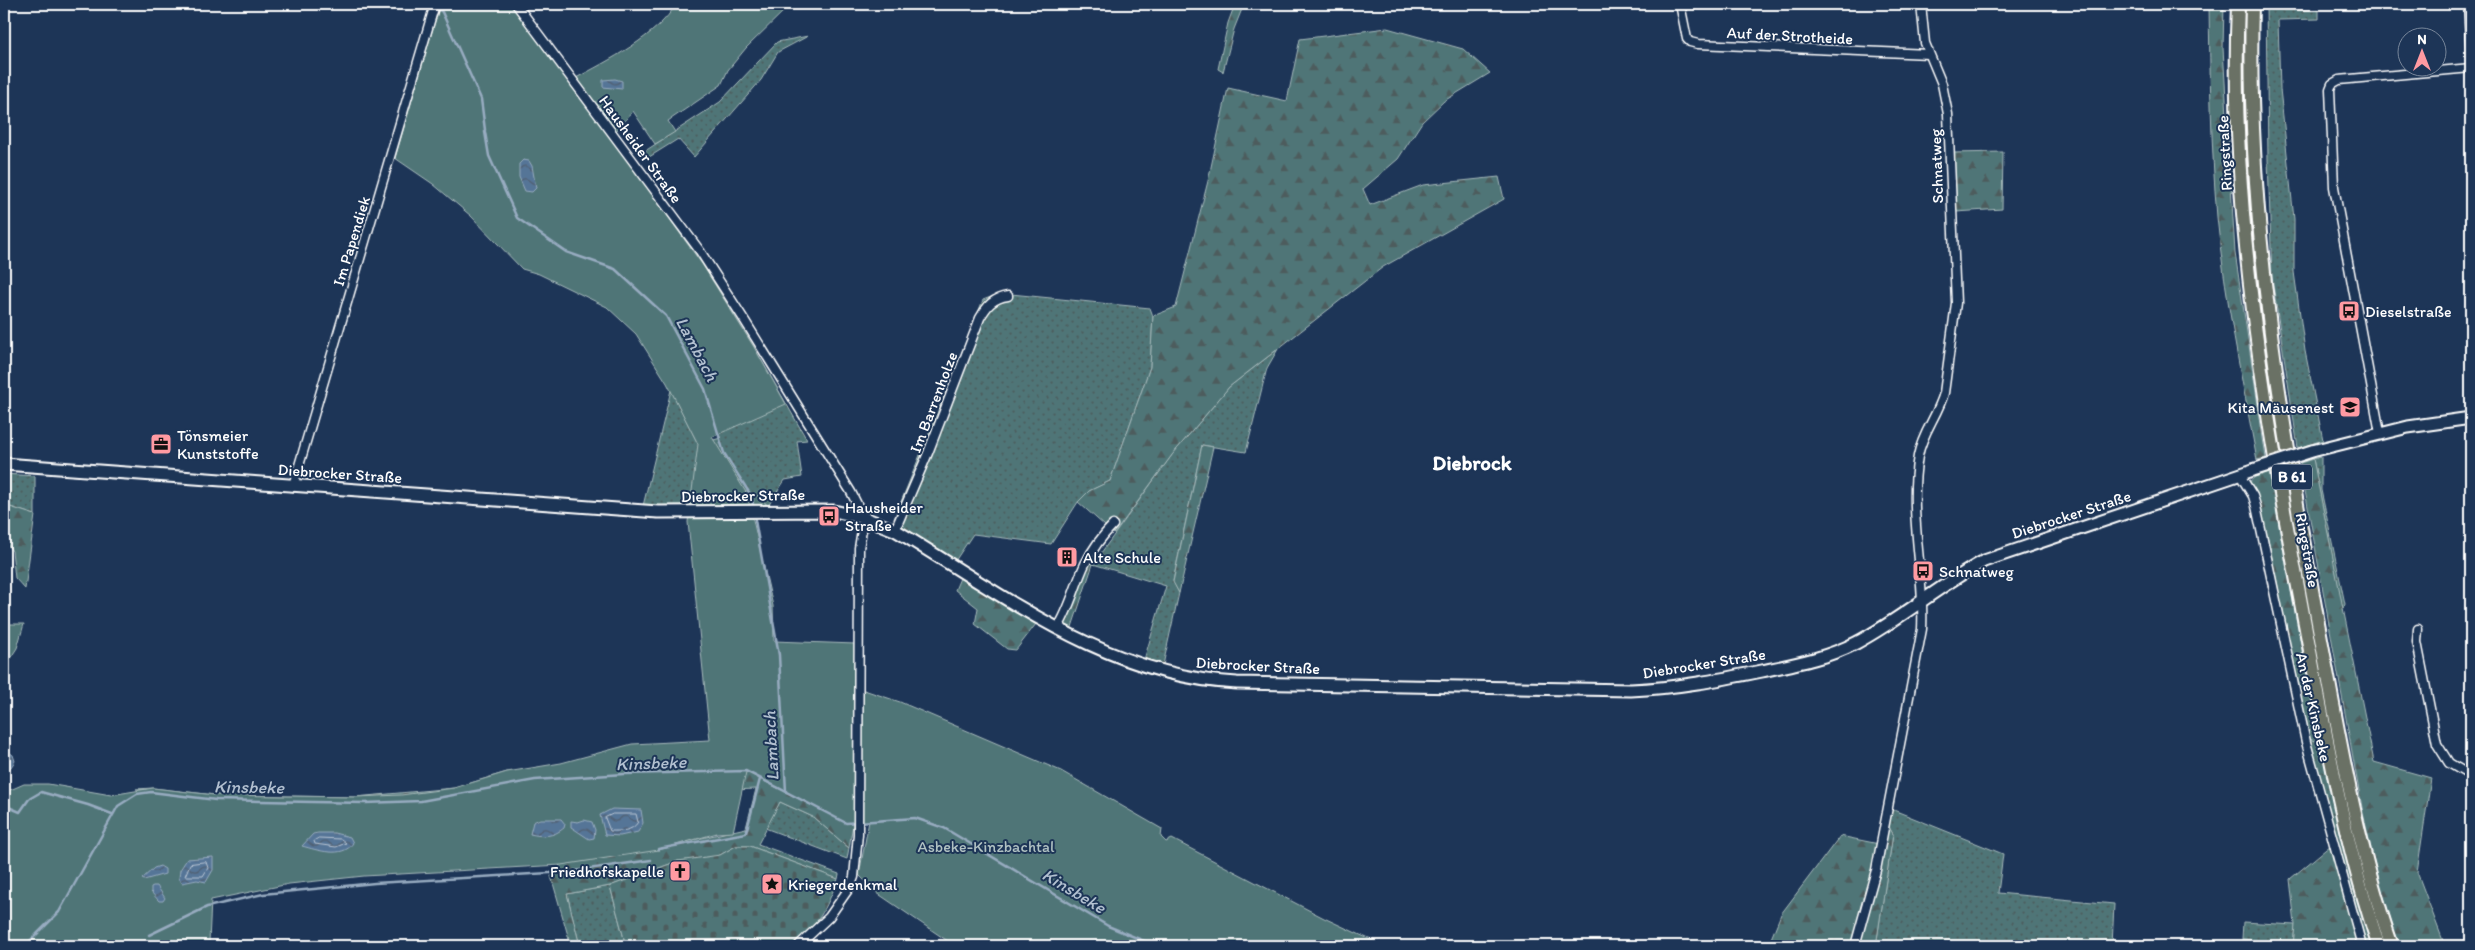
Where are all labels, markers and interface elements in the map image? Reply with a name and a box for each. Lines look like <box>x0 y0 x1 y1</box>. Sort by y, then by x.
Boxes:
street label: Auf der Strotheide <box>1726 23 1854 48</box>
north arrow <box>2398 28 2448 78</box>
text: N <box>2417 31 2427 48</box>
street label: Hausheider Straße <box>595 92 686 207</box>
street label: Ringstraße <box>2213 114 2236 191</box>
street label: Schnatweg <box>1926 128 1947 204</box>
street label: Im Papendiek <box>329 194 374 289</box>
bus stop icon: Dieselstraße <box>2337 299 2361 323</box>
place label: Dieselstraße <box>2365 302 2452 321</box>
water label: Lambach <box>671 313 723 385</box>
street label: Im Barrenholze <box>905 349 961 455</box>
school or university icon: Kita Mäusenest <box>2338 395 2362 419</box>
place label: Kita Mäusenest <box>2228 398 2334 417</box>
place label: Tönsmeier Kunststoffe <box>177 426 259 463</box>
office icon: Tönsmeier Kunststoffe <box>149 432 173 456</box>
district label: Diebrock <box>1432 450 1513 475</box>
street label: Diebrocker Straße <box>277 460 403 487</box>
road number: B 61 <box>2272 464 2312 490</box>
street label: Diebrocker Straße <box>681 485 806 506</box>
street label: Diebrocker Straße <box>2009 486 2134 543</box>
place label: Hausheider Straße <box>845 498 924 535</box>
bus stop icon: Hausheider Straße <box>817 504 841 528</box>
street label: Ringstraße <box>2292 511 2323 589</box>
building icon: Alte Schule <box>1055 545 1079 569</box>
place label: Alte Schule <box>1083 548 1161 567</box>
bus stop icon: Schnatweg <box>1911 559 1935 583</box>
place label: Schnatweg <box>1939 562 2015 581</box>
street label: Diebrocker Straße <box>1641 644 1767 683</box>
street label: An der Kinsbeke <box>2292 651 2335 764</box>
street label: Diebrocker Straße <box>1195 653 1321 678</box>
water label: Lambach <box>758 710 784 782</box>
water label: Kinsbeke <box>616 751 688 775</box>
water label: Kinsbeke <box>214 775 286 799</box>
park label: Asbeke-Kinzbachtal <box>917 837 1055 856</box>
church icon: Friedhofskapelle <box>668 859 692 883</box>
place label: Friedhofskapelle <box>550 862 664 881</box>
water label: Kinsbeke <box>1038 863 1111 919</box>
place icon: Kriegerdenkmal <box>760 872 784 896</box>
place label: Kriegerdenkmal <box>788 875 898 894</box>

